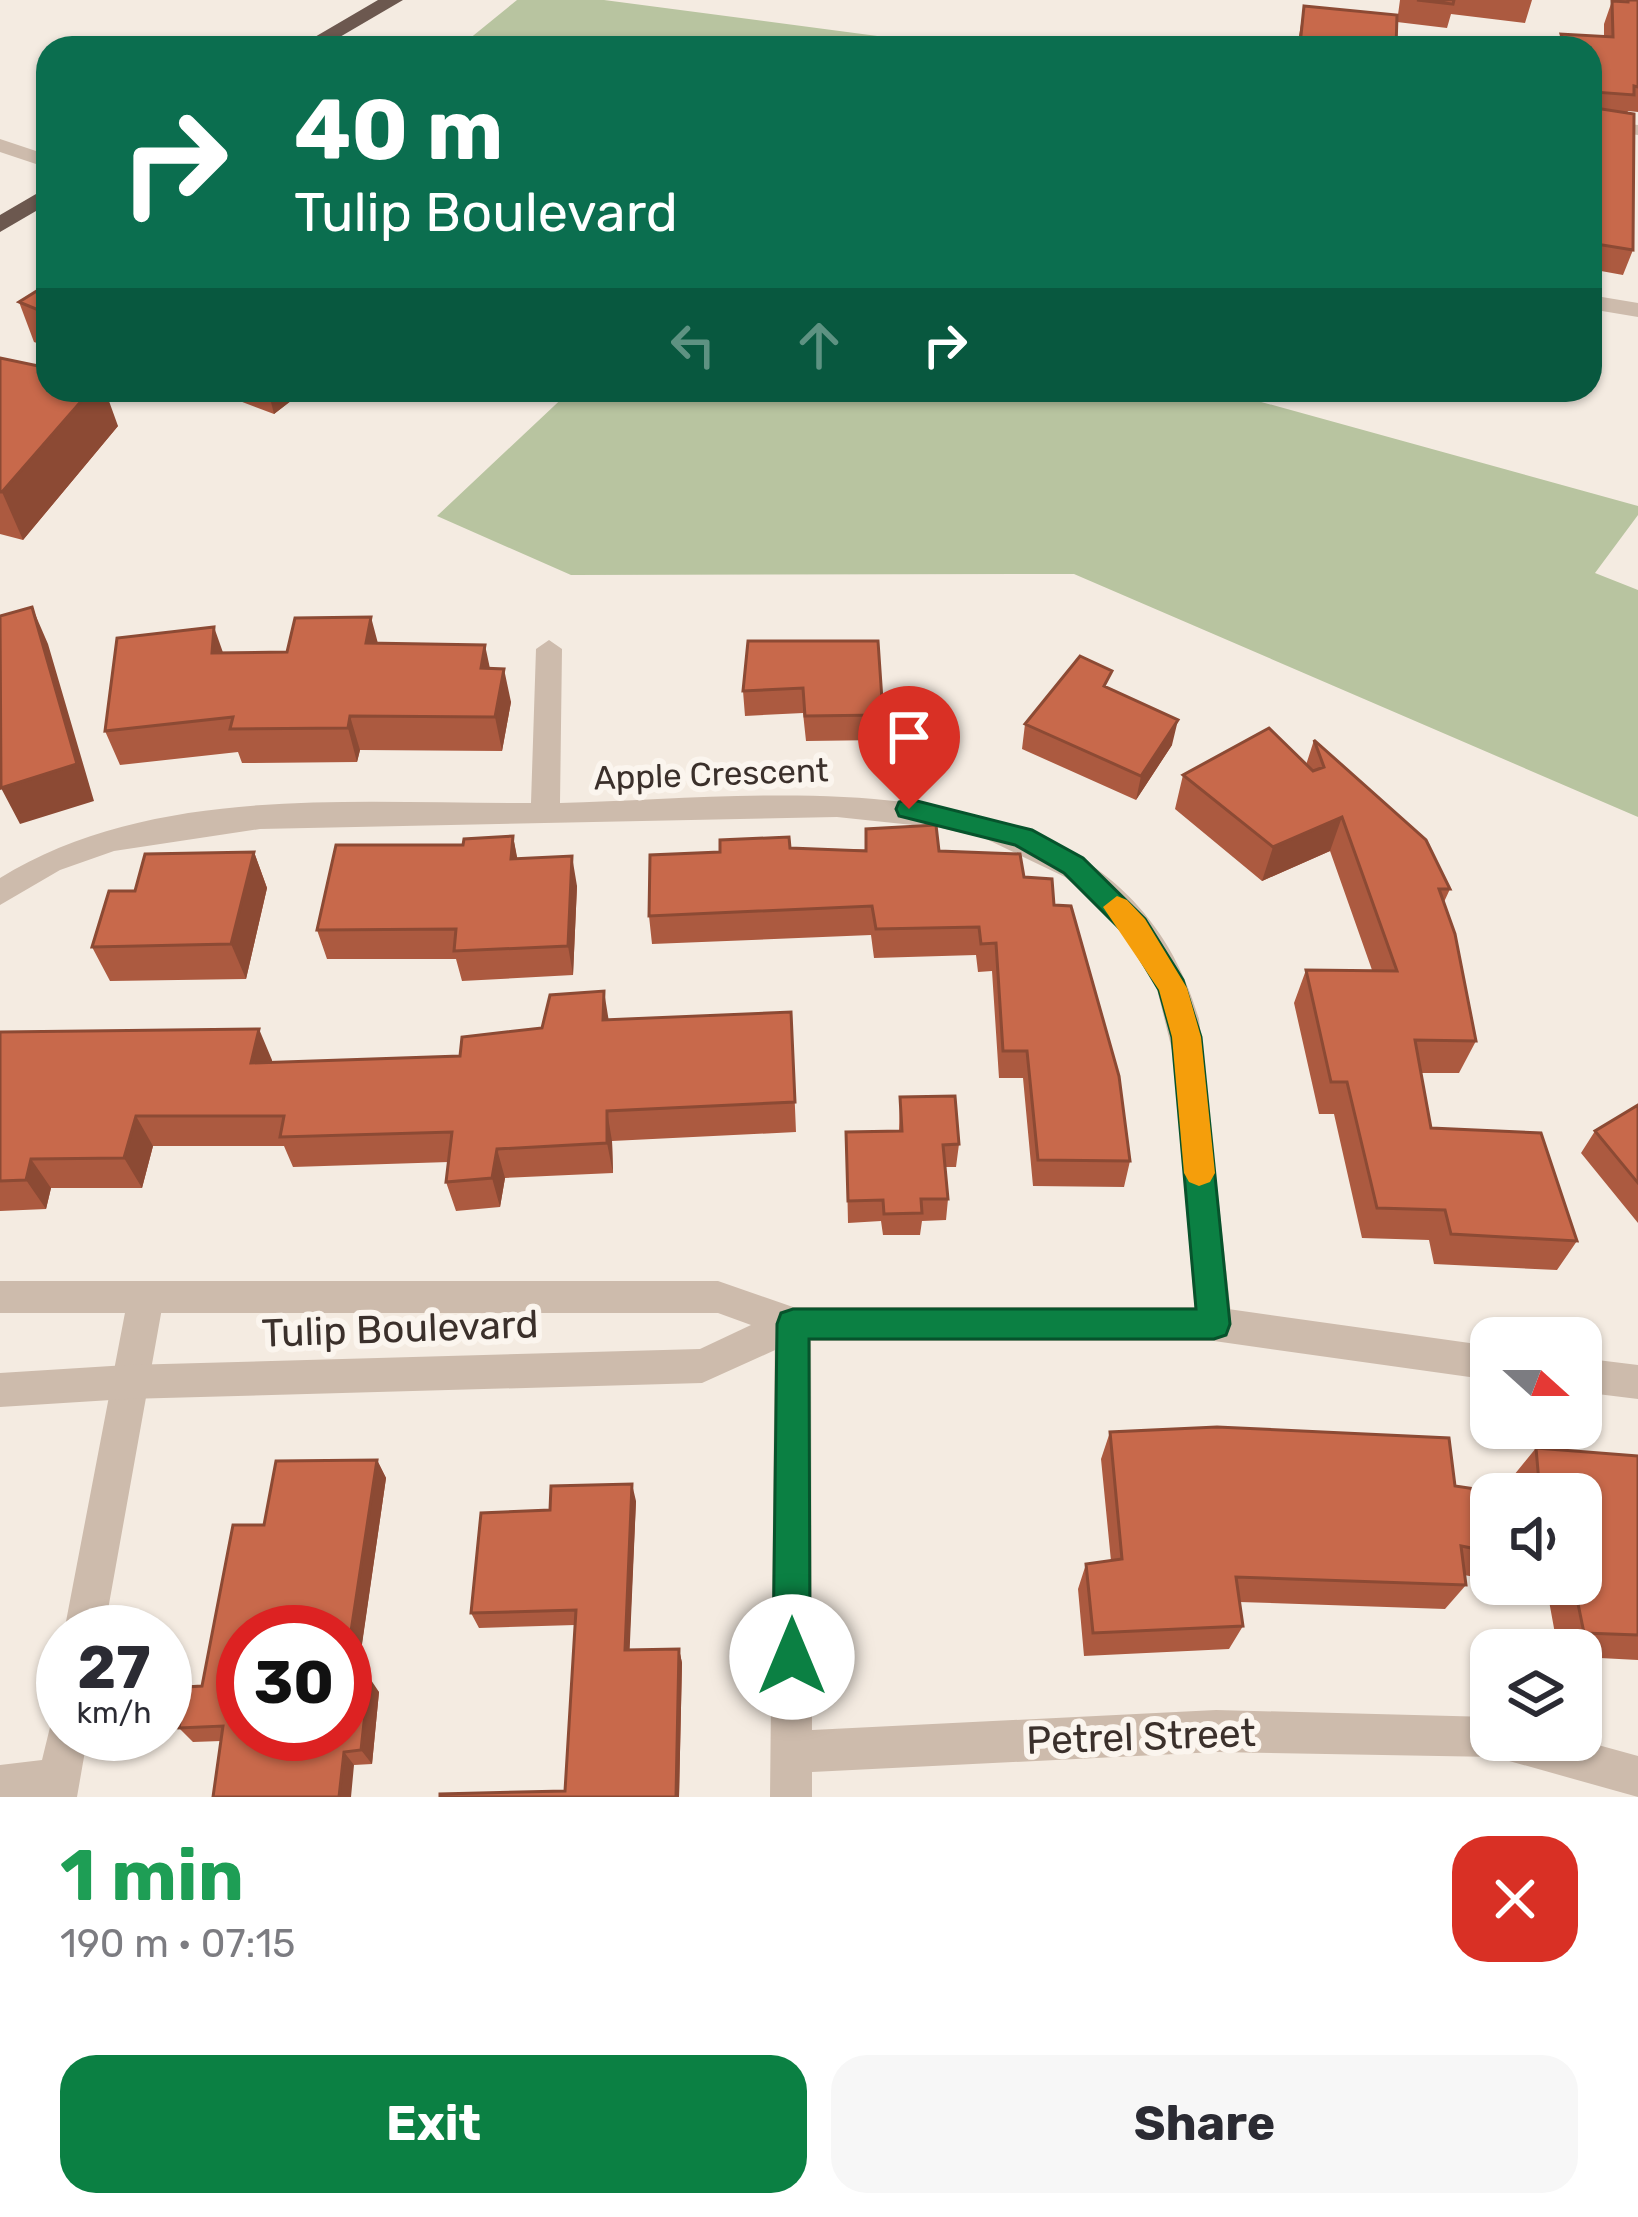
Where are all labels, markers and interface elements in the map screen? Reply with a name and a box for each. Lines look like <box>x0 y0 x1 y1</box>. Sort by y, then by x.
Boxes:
text: 40 m <box>294 80 503 180</box>
icon: right <box>96 84 252 240</box>
text: Tulip Boulevard <box>294 181 678 245</box>
icon: left <box>660 312 726 378</box>
icon: ahead <box>786 312 852 378</box>
icon: right <box>912 312 978 378</box>
pin <box>858 686 960 809</box>
icon: arrive <box>876 704 942 770</box>
street label: Apple Crescent <box>593 750 829 798</box>
street label: Tulip Boulevard <box>261 1301 539 1357</box>
north arrow <box>1470 1317 1602 1449</box>
map controls <box>1470 1317 1602 1761</box>
button: sound <box>1470 1473 1602 1605</box>
position arrow <box>729 1594 855 1720</box>
speed limit sign: 30 <box>216 1605 372 1761</box>
button: layers <box>1470 1629 1602 1761</box>
text: 27 <box>77 1632 151 1703</box>
text: km/h <box>77 1695 151 1731</box>
street label: Petrel Street <box>1025 1710 1257 1764</box>
text: 1 min <box>60 1833 244 1918</box>
button: close <box>1452 1836 1578 1962</box>
text: 190 m · 07:15 <box>60 1921 295 1967</box>
button: Exit <box>60 2055 807 2193</box>
button: Share <box>831 2055 1578 2193</box>

